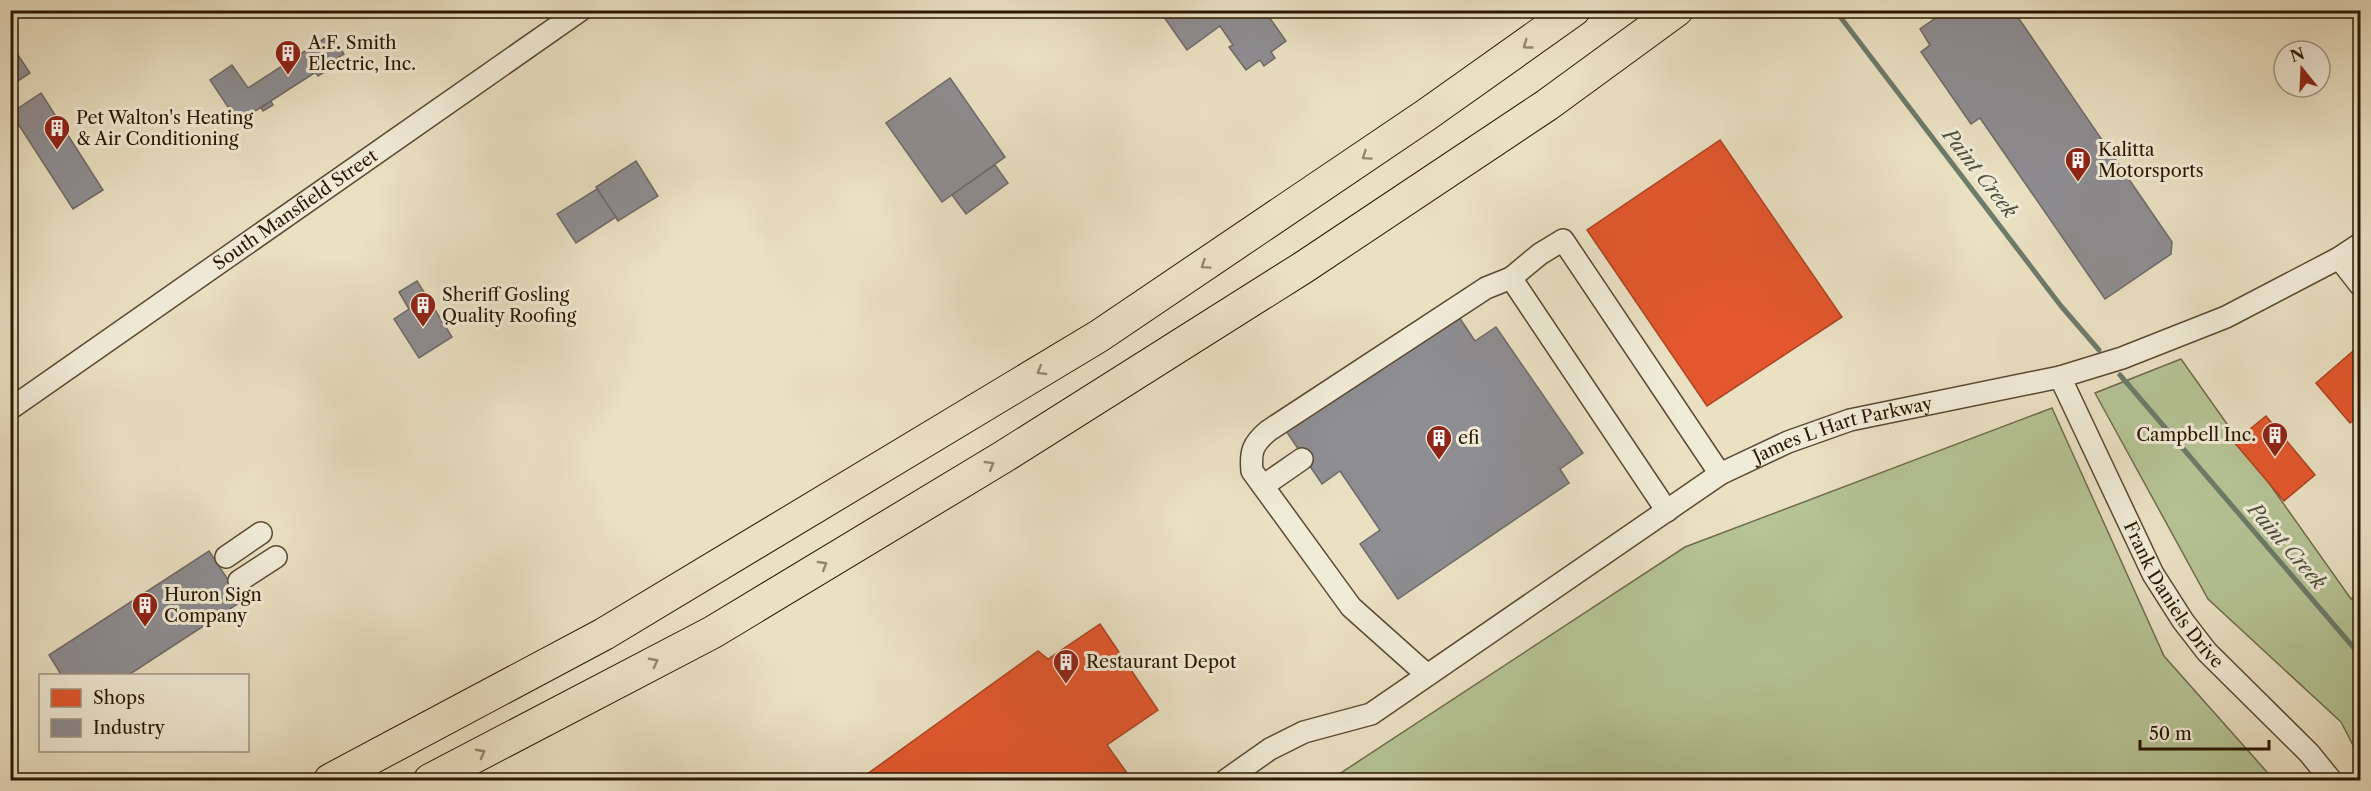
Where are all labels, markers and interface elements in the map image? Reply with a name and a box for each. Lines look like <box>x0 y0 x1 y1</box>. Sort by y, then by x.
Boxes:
place label: A.F. Smith Electric, Inc. <box>307 32 416 75</box>
building icon: A.F. Smith Electric, Inc. <box>273 38 303 76</box>
one-way arrow <box>1522 38 1533 49</box>
north arrow <box>2272 39 2332 99</box>
text: N <box>2288 43 2307 66</box>
place label: Pet Walton's Heating & Air Conditioning <box>76 107 253 150</box>
building icon: Pet Walton's Heating & Air Conditioning <box>42 113 72 151</box>
water label: Paint Creek <box>1936 122 2023 223</box>
place label: Kalitta Motorsports <box>2098 139 2204 182</box>
street label: South Mansfield Street <box>209 144 382 275</box>
building icon: Kalitta Motorsports <box>2063 145 2093 183</box>
one-way arrow <box>1362 149 1373 160</box>
one-way arrow <box>1200 258 1211 269</box>
place label: Sheriff Gosling Quality Roofing <box>442 284 577 327</box>
building icon: Sheriff Gosling Quality Roofing <box>408 290 438 328</box>
one-way arrow <box>1037 364 1047 375</box>
street label: James L Hart Parkway <box>1747 392 1935 469</box>
building icon: Campbell Inc. <box>2260 420 2290 458</box>
building icon: efi <box>1424 423 1454 461</box>
place label: Campbell Inc. <box>2136 424 2256 446</box>
place label: efi <box>1458 427 1480 449</box>
one-way arrow <box>984 461 994 473</box>
water label: Paint Creek <box>2242 496 2331 595</box>
street label: Frank Daniels Drive <box>2119 518 2228 673</box>
one-way arrow <box>817 561 827 573</box>
place label: Huron Sign Company <box>164 584 262 627</box>
building icon: Huron Sign Company <box>130 590 160 628</box>
building icon: Restaurant Depot <box>1051 647 1081 685</box>
place label: Restaurant Depot <box>1086 651 1237 673</box>
one-way arrow <box>648 658 659 670</box>
legend <box>39 674 249 752</box>
text: Shops <box>93 687 145 709</box>
scale bar <box>2140 713 2269 751</box>
text: Industry <box>93 717 166 739</box>
text: 50 m <box>2149 723 2192 745</box>
one-way arrow <box>475 749 486 760</box>

